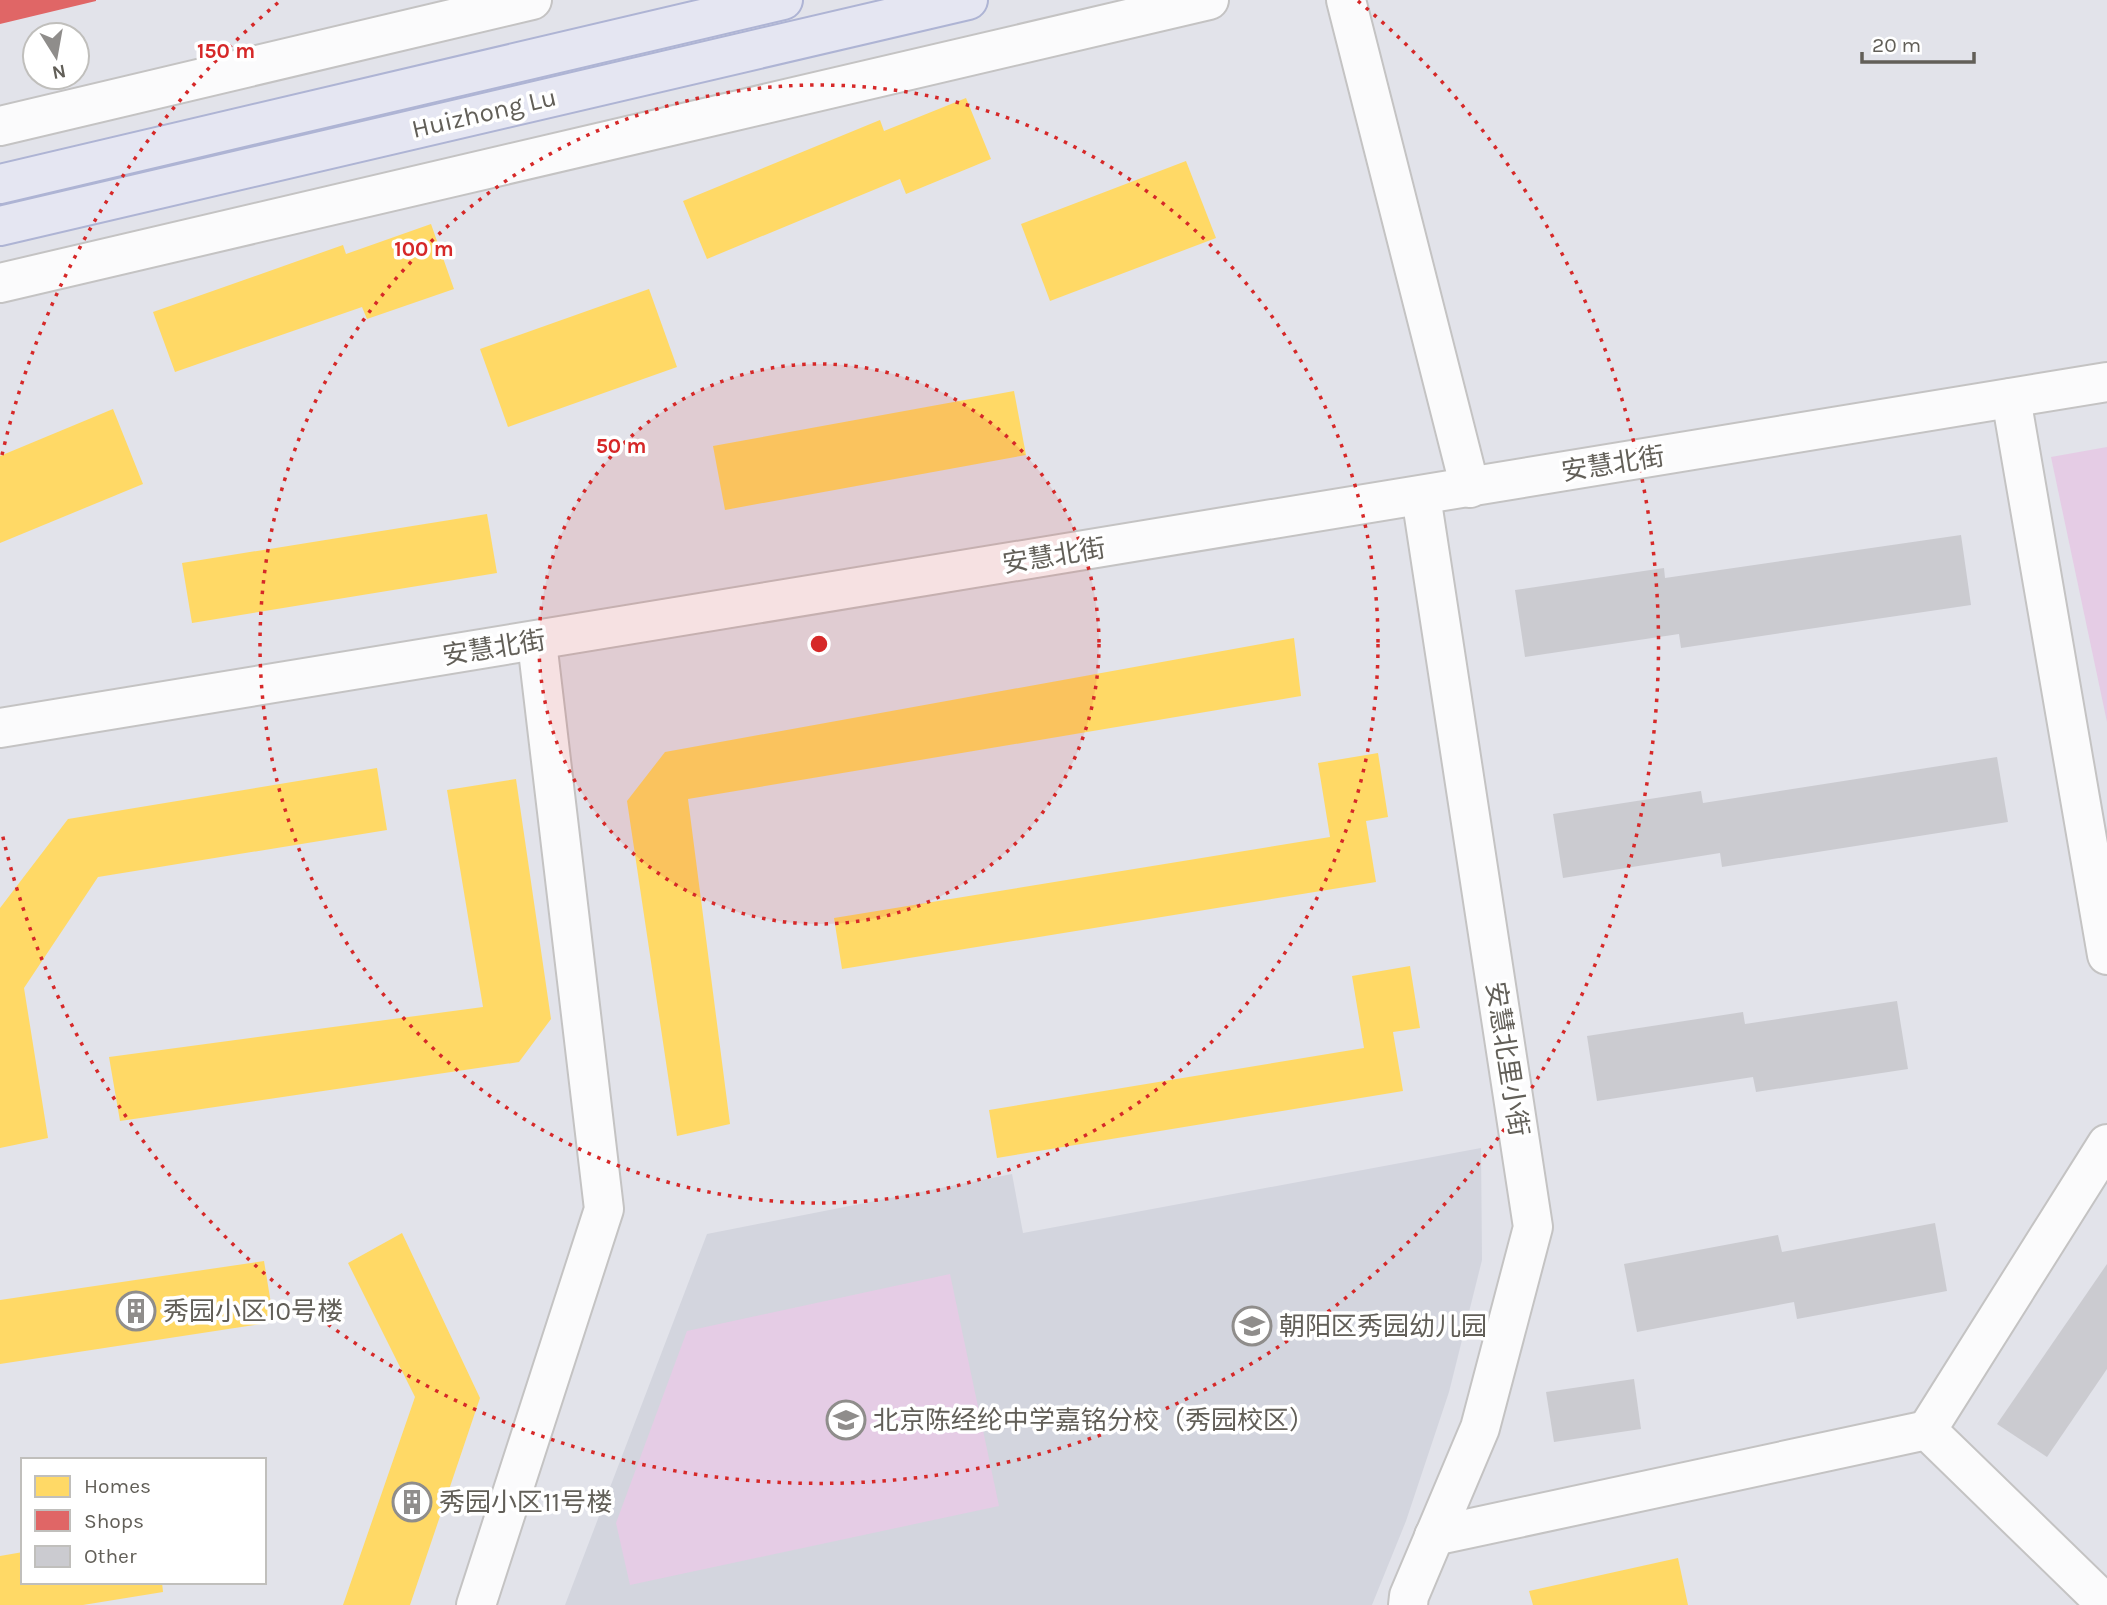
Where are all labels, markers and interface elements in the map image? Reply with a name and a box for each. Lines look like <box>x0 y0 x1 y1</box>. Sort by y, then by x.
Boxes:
north arrow <box>21 21 91 91</box>
scale bar <box>1862 21 1974 65</box>
text: 20 m <box>1872 33 1921 57</box>
text: 150 m <box>197 39 255 63</box>
text: N <box>50 60 68 84</box>
street label: Huizhong Lu <box>409 81 559 145</box>
text: 100 m <box>394 237 454 261</box>
text: 50 m <box>596 434 646 458</box>
street label: 安慧北街 <box>1559 441 1667 487</box>
street label: 安慧北街 <box>1000 533 1108 579</box>
street label: 安慧北街 <box>440 625 548 671</box>
centre of rings <box>807 632 831 656</box>
street label: 安慧北里小街 <box>1479 980 1535 1138</box>
building icon: 秀园小区10号楼 <box>115 1290 157 1332</box>
place label: 秀园小区10号楼 <box>163 1296 343 1327</box>
school or university icon: 朝阳区秀园幼儿园 <box>1231 1305 1273 1347</box>
place label: 朝阳区秀园幼儿园 <box>1279 1311 1487 1342</box>
school or university icon: 北京陈经纶中学嘉铭分校（秀园校区） <box>825 1399 867 1441</box>
place label: 北京陈经纶中学嘉铭分校（秀园校区） <box>873 1405 1315 1436</box>
legend <box>21 1458 266 1584</box>
text: Homes <box>84 1474 151 1498</box>
building icon: 秀园小区11号楼 <box>391 1481 433 1523</box>
place label: 秀园小区11号楼 <box>439 1487 612 1518</box>
text: Shops <box>84 1509 144 1533</box>
text: Other <box>84 1544 137 1568</box>

